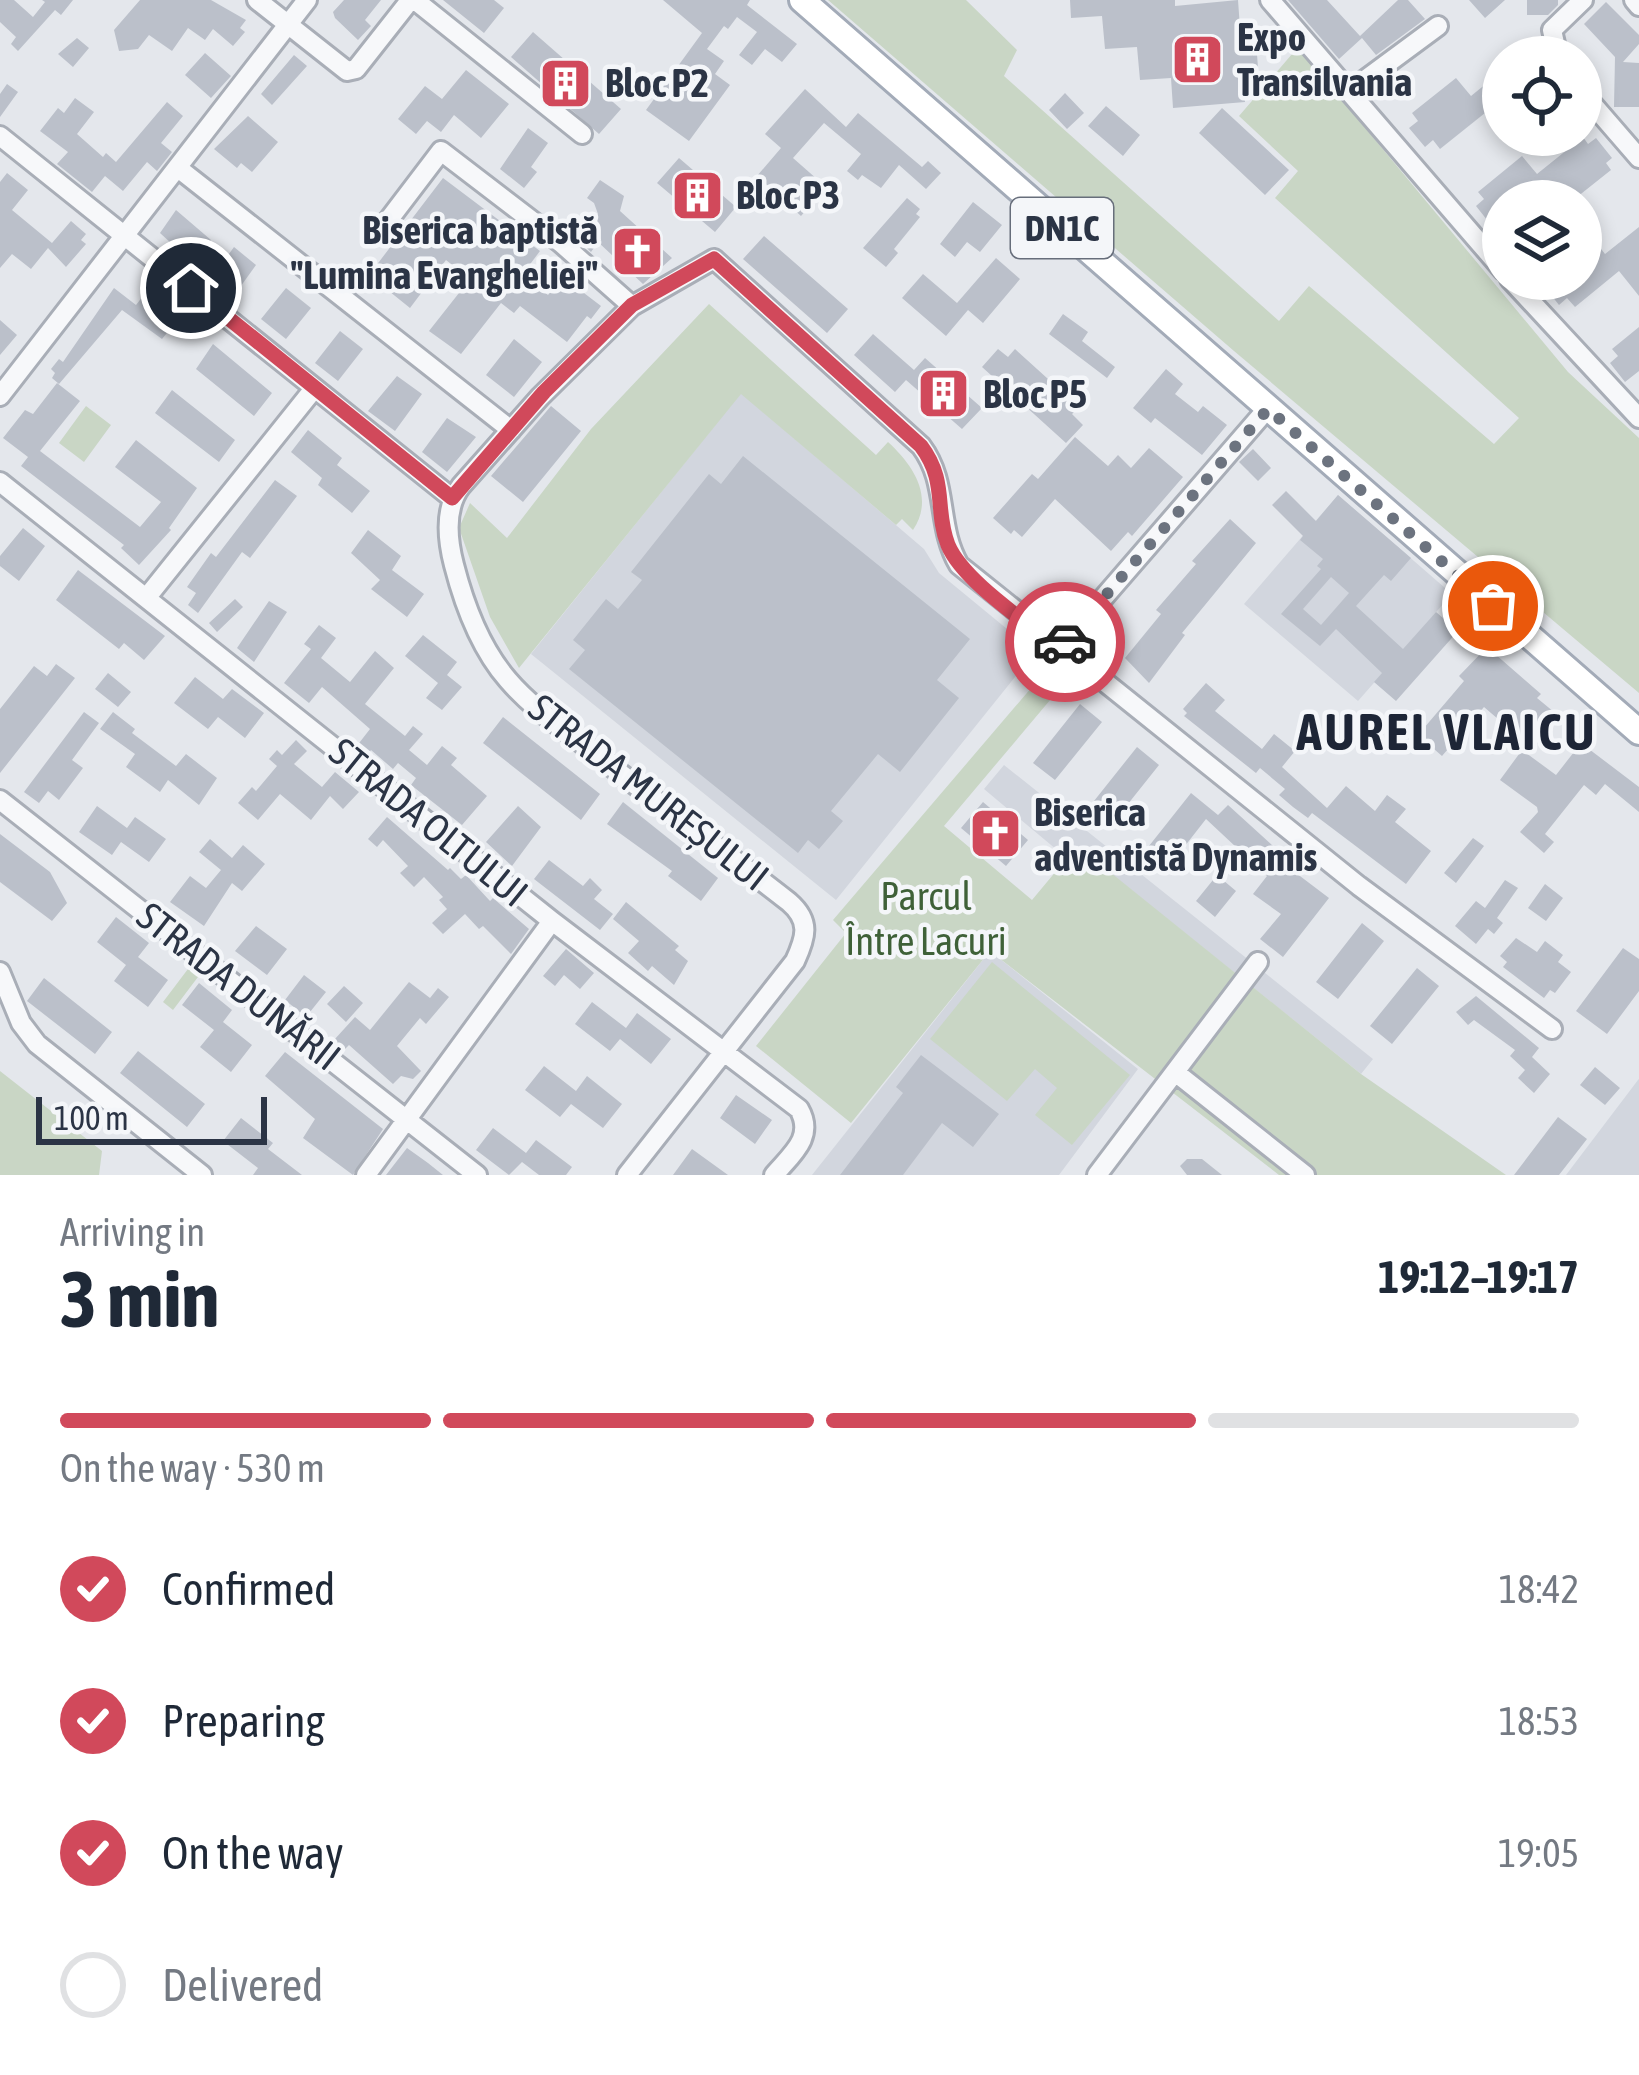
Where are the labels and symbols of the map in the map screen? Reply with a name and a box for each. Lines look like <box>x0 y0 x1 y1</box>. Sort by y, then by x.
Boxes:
place label: Expo Transilvania <box>1237 15 1412 104</box>
building icon: Expo Transilvania <box>1170 31 1226 87</box>
building icon: Bloc P2 <box>538 55 594 111</box>
place label: Bloc P2 <box>605 61 709 105</box>
building icon: Bloc P3 <box>669 167 725 223</box>
place label: Bloc P3 <box>736 173 840 217</box>
road number: DN1C <box>1011 198 1113 258</box>
place label: Biserica baptistă "Lumina Evangheliei" <box>290 208 598 297</box>
church icon: Biserica baptistă "Lumina Evangheliei" <box>609 224 665 280</box>
pin <box>140 237 242 339</box>
building icon: Bloc P5 <box>916 366 972 422</box>
place label: Bloc P5 <box>983 372 1087 416</box>
pin <box>1442 555 1544 657</box>
courier <box>1005 582 1125 702</box>
street label: STRADA MUREȘULUI <box>520 685 777 900</box>
district label: AUREL VLAICU <box>1296 702 1597 761</box>
street label: STRADA OLTULUI <box>322 729 536 915</box>
place label: Biserica adventistă Dynamis <box>1034 790 1318 879</box>
church icon: Biserica adventistă Dynamis <box>967 806 1023 862</box>
park label: Parcul Între Lacuri <box>845 874 1007 963</box>
street label: STRADA DUNĂRII <box>129 893 349 1079</box>
scale bar <box>36 1091 267 1144</box>

